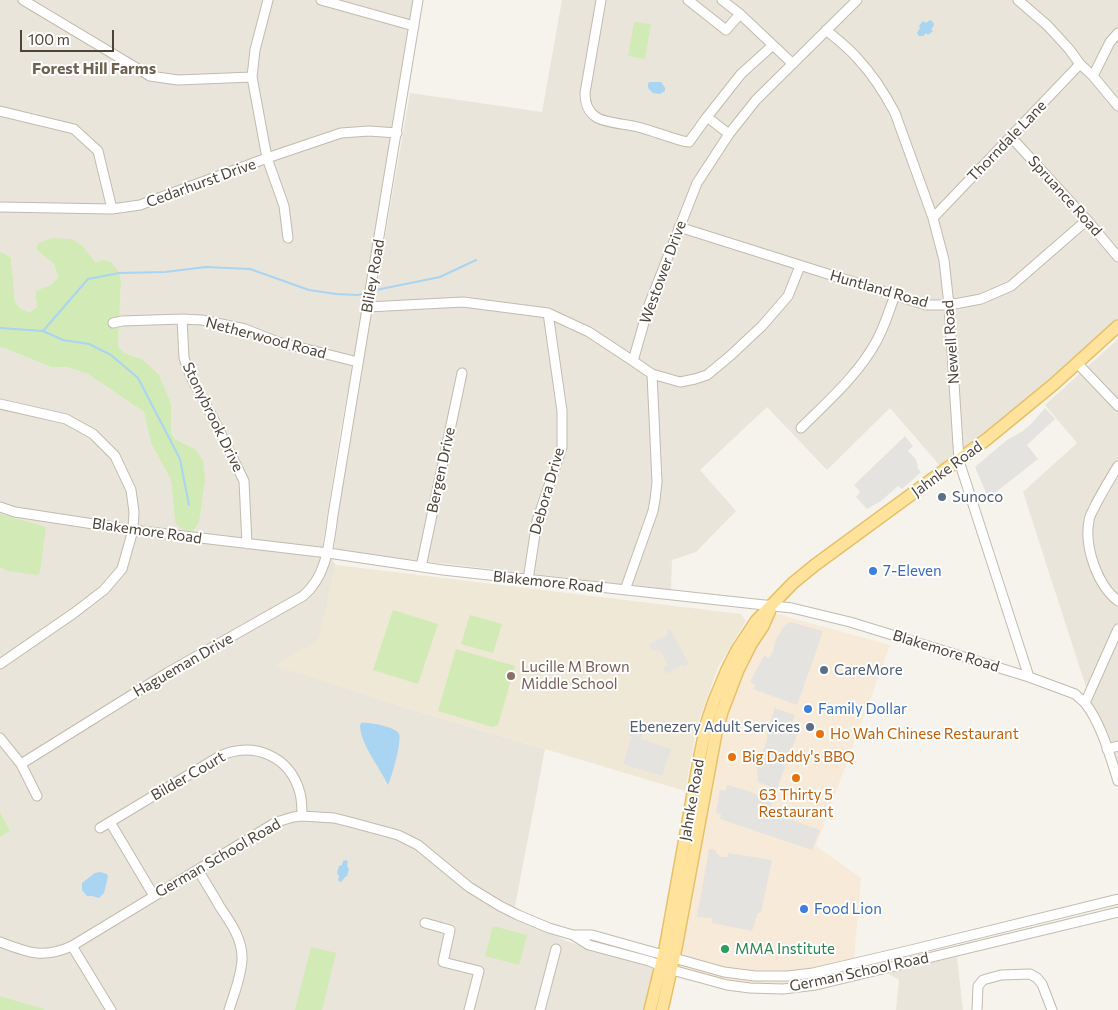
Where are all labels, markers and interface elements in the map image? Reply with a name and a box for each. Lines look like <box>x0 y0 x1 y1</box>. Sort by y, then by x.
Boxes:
scale bar <box>22 20 116 52</box>
text: 100 m <box>28 30 70 48</box>
district label: Forest Hill Farms <box>32 59 156 79</box>
street label: Thorndale Lane <box>964 97 1050 185</box>
street label: Spruance Road <box>1024 152 1106 240</box>
street label: Cedarhurst Drive <box>144 155 258 211</box>
street label: Westower Drive <box>636 218 690 326</box>
street label: Bliley Road <box>358 238 388 314</box>
street label: Huntland Road <box>828 266 930 312</box>
street label: Newell Road <box>939 299 963 385</box>
street label: Netherwood Road <box>204 313 328 363</box>
street label: Stonybrook Drive <box>179 359 247 475</box>
street label: Bergen Drive <box>423 425 459 515</box>
street label: Jahnke Road <box>908 437 986 501</box>
street label: Debora Drive <box>526 445 568 537</box>
place label: Sunoco <box>952 488 1003 506</box>
marker: Sunoco <box>936 491 948 503</box>
street label: Blakemore Road <box>91 514 203 548</box>
place label: 7-Eleven <box>883 562 942 580</box>
marker: 7-Eleven <box>867 565 879 577</box>
street label: Blakemore Road <box>492 567 604 597</box>
street label: Blakemore Road <box>890 626 1002 676</box>
street label: Hagueman Drive <box>130 629 236 701</box>
place label: Lucille M Brown Middle School <box>521 658 630 693</box>
place label: CareMore <box>834 661 903 679</box>
marker: CareMore <box>818 664 830 676</box>
marker: Lucille M Brown Middle School <box>505 670 517 682</box>
place label: Family Dollar <box>818 700 907 718</box>
marker: Family Dollar <box>802 703 814 715</box>
place label: Ebenezery Adult Services <box>630 718 800 736</box>
marker: Ebenezery Adult Services <box>804 721 816 733</box>
place label: Ho Wah Chinese Restaurant <box>830 725 1019 743</box>
marker: Ho Wah Chinese Restaurant <box>814 728 826 740</box>
street label: Bilder Court <box>148 748 228 804</box>
place label: Big Daddy's BBQ <box>742 748 855 766</box>
marker: Big Daddy's BBQ <box>726 751 738 763</box>
street label: Jahnke Road <box>676 758 708 842</box>
marker: 63 Thirty 5 Restaurant <box>790 772 802 784</box>
place label: 63 Thirty 5 Restaurant <box>758 786 834 821</box>
street label: German School Road <box>152 815 284 901</box>
place label: Food Lion <box>814 900 882 918</box>
marker: Food Lion <box>798 903 810 915</box>
place label: MMA Institute <box>735 940 835 958</box>
marker: MMA Institute <box>719 943 731 955</box>
street label: German School Road <box>788 948 930 996</box>

